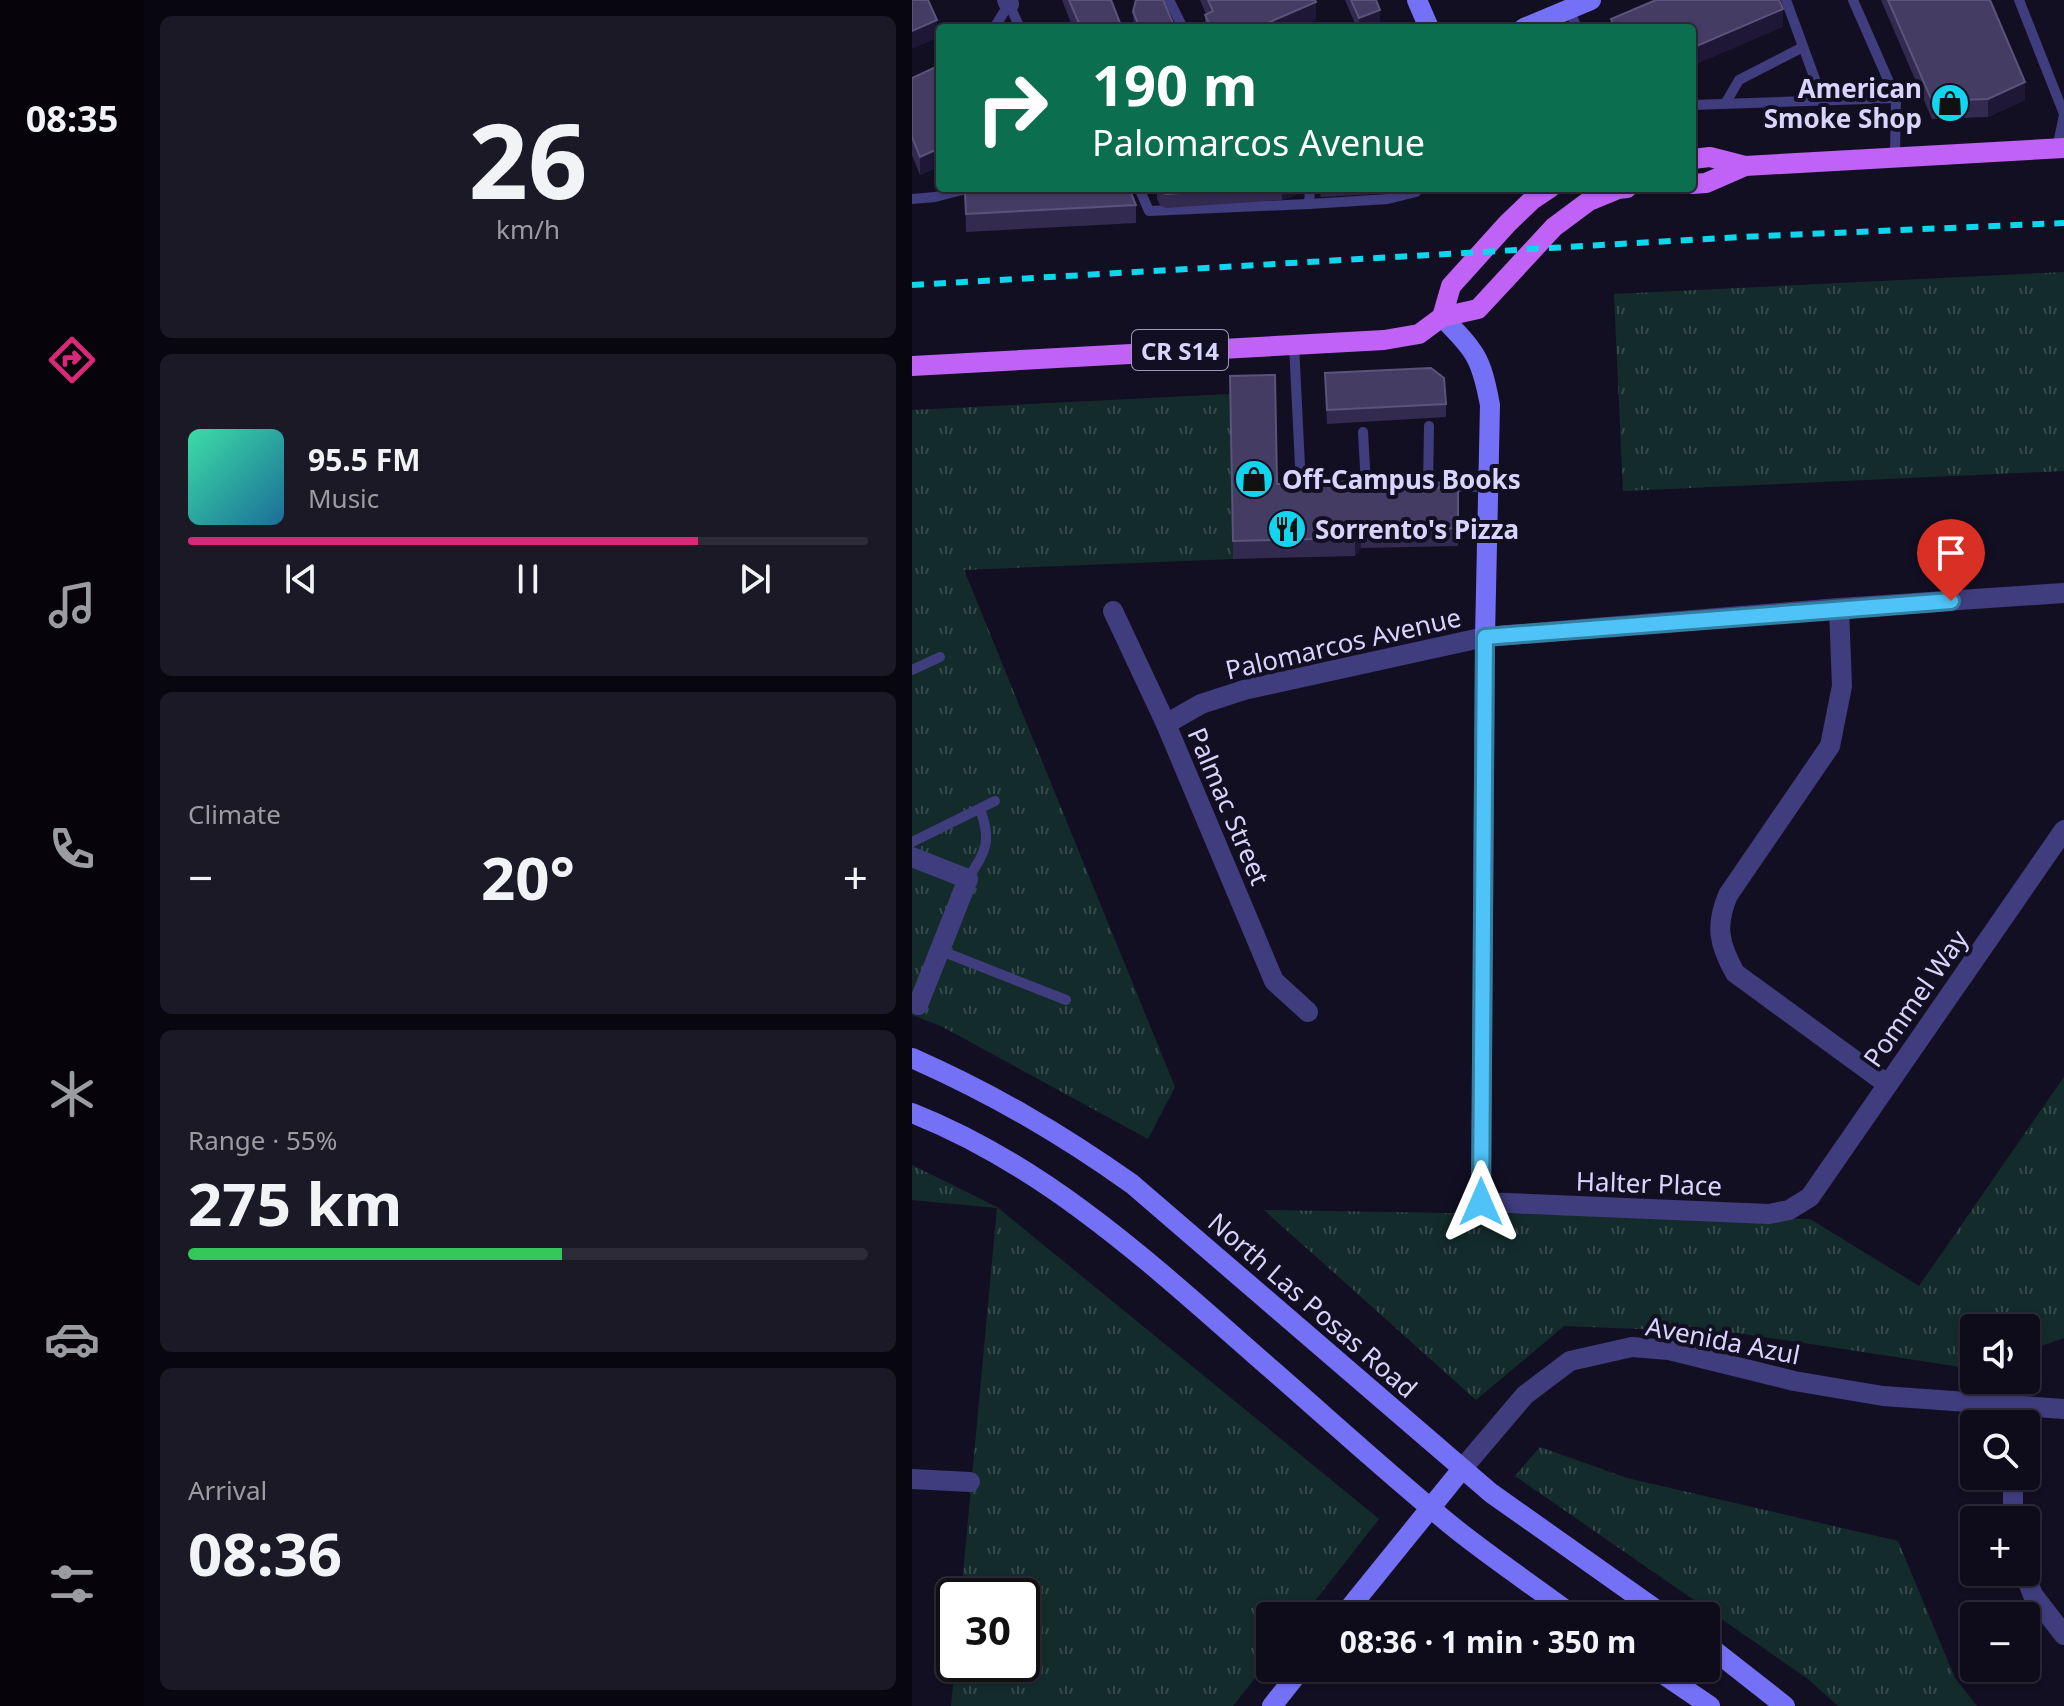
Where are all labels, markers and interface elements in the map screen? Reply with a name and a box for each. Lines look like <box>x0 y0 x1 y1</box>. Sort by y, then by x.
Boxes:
text: 190 m <box>1092 46 1257 122</box>
icon: right <box>960 56 1064 160</box>
place label: American Smoke Shop <box>1764 70 1922 136</box>
shop icon: American Smoke Shop <box>1929 82 1971 124</box>
text: 26 <box>469 88 587 229</box>
text: 08:35 <box>26 94 118 143</box>
text: Palomarcos Avenue <box>1092 118 1425 167</box>
text: km/h <box>496 211 560 247</box>
road number: CR S14 <box>1132 330 1228 370</box>
icon: directions <box>44 332 100 388</box>
text: 95.5 FM <box>308 439 420 480</box>
shop icon: Off-Campus Books <box>1233 458 1275 500</box>
place label: Off-Campus Books <box>1282 461 1521 497</box>
text: Music <box>308 480 379 516</box>
restaurant icon: Sorrento's Pizza <box>1266 508 1308 550</box>
place label: Sorrento's Pizza <box>1315 511 1519 547</box>
pin <box>1917 519 1985 601</box>
icon: arrive <box>1929 531 1973 575</box>
icon: previous <box>279 557 323 601</box>
icon: pause <box>506 557 550 601</box>
icon: next <box>733 557 777 601</box>
icon: music <box>44 577 100 633</box>
street label: Palomarcos Avenue <box>1222 598 1464 688</box>
street label: Palmac Street <box>1180 722 1278 890</box>
text: Climate <box>188 796 281 832</box>
icon: phone <box>44 821 100 877</box>
text: 20° <box>481 836 575 918</box>
text: − <box>188 847 213 907</box>
text: + <box>843 847 868 907</box>
street label: Pommel Way <box>1854 922 1976 1074</box>
icon: climate <box>44 1066 100 1122</box>
text: Range · 55% <box>188 1122 337 1158</box>
position arrow <box>1439 1160 1523 1244</box>
text: 275 km <box>188 1162 402 1244</box>
street label: Halter Place <box>1575 1162 1723 1204</box>
street label: North Las Posas Road <box>1201 1204 1425 1406</box>
street label: Avenida Azul <box>1643 1307 1803 1373</box>
icon: car <box>44 1311 100 1367</box>
map controls <box>1960 1314 2040 1682</box>
button: sound <box>1960 1314 2040 1394</box>
button: search <box>1960 1410 2040 1490</box>
text: Arrival <box>188 1472 267 1508</box>
button: + <box>1960 1506 2040 1586</box>
text: 08:36 <box>188 1512 342 1594</box>
icon: filters <box>44 1556 100 1612</box>
speed limit sign: 30 <box>936 1578 1040 1682</box>
button: − <box>1960 1602 2040 1682</box>
text: 08:36 · 1 min · 350 m <box>1340 1621 1636 1662</box>

